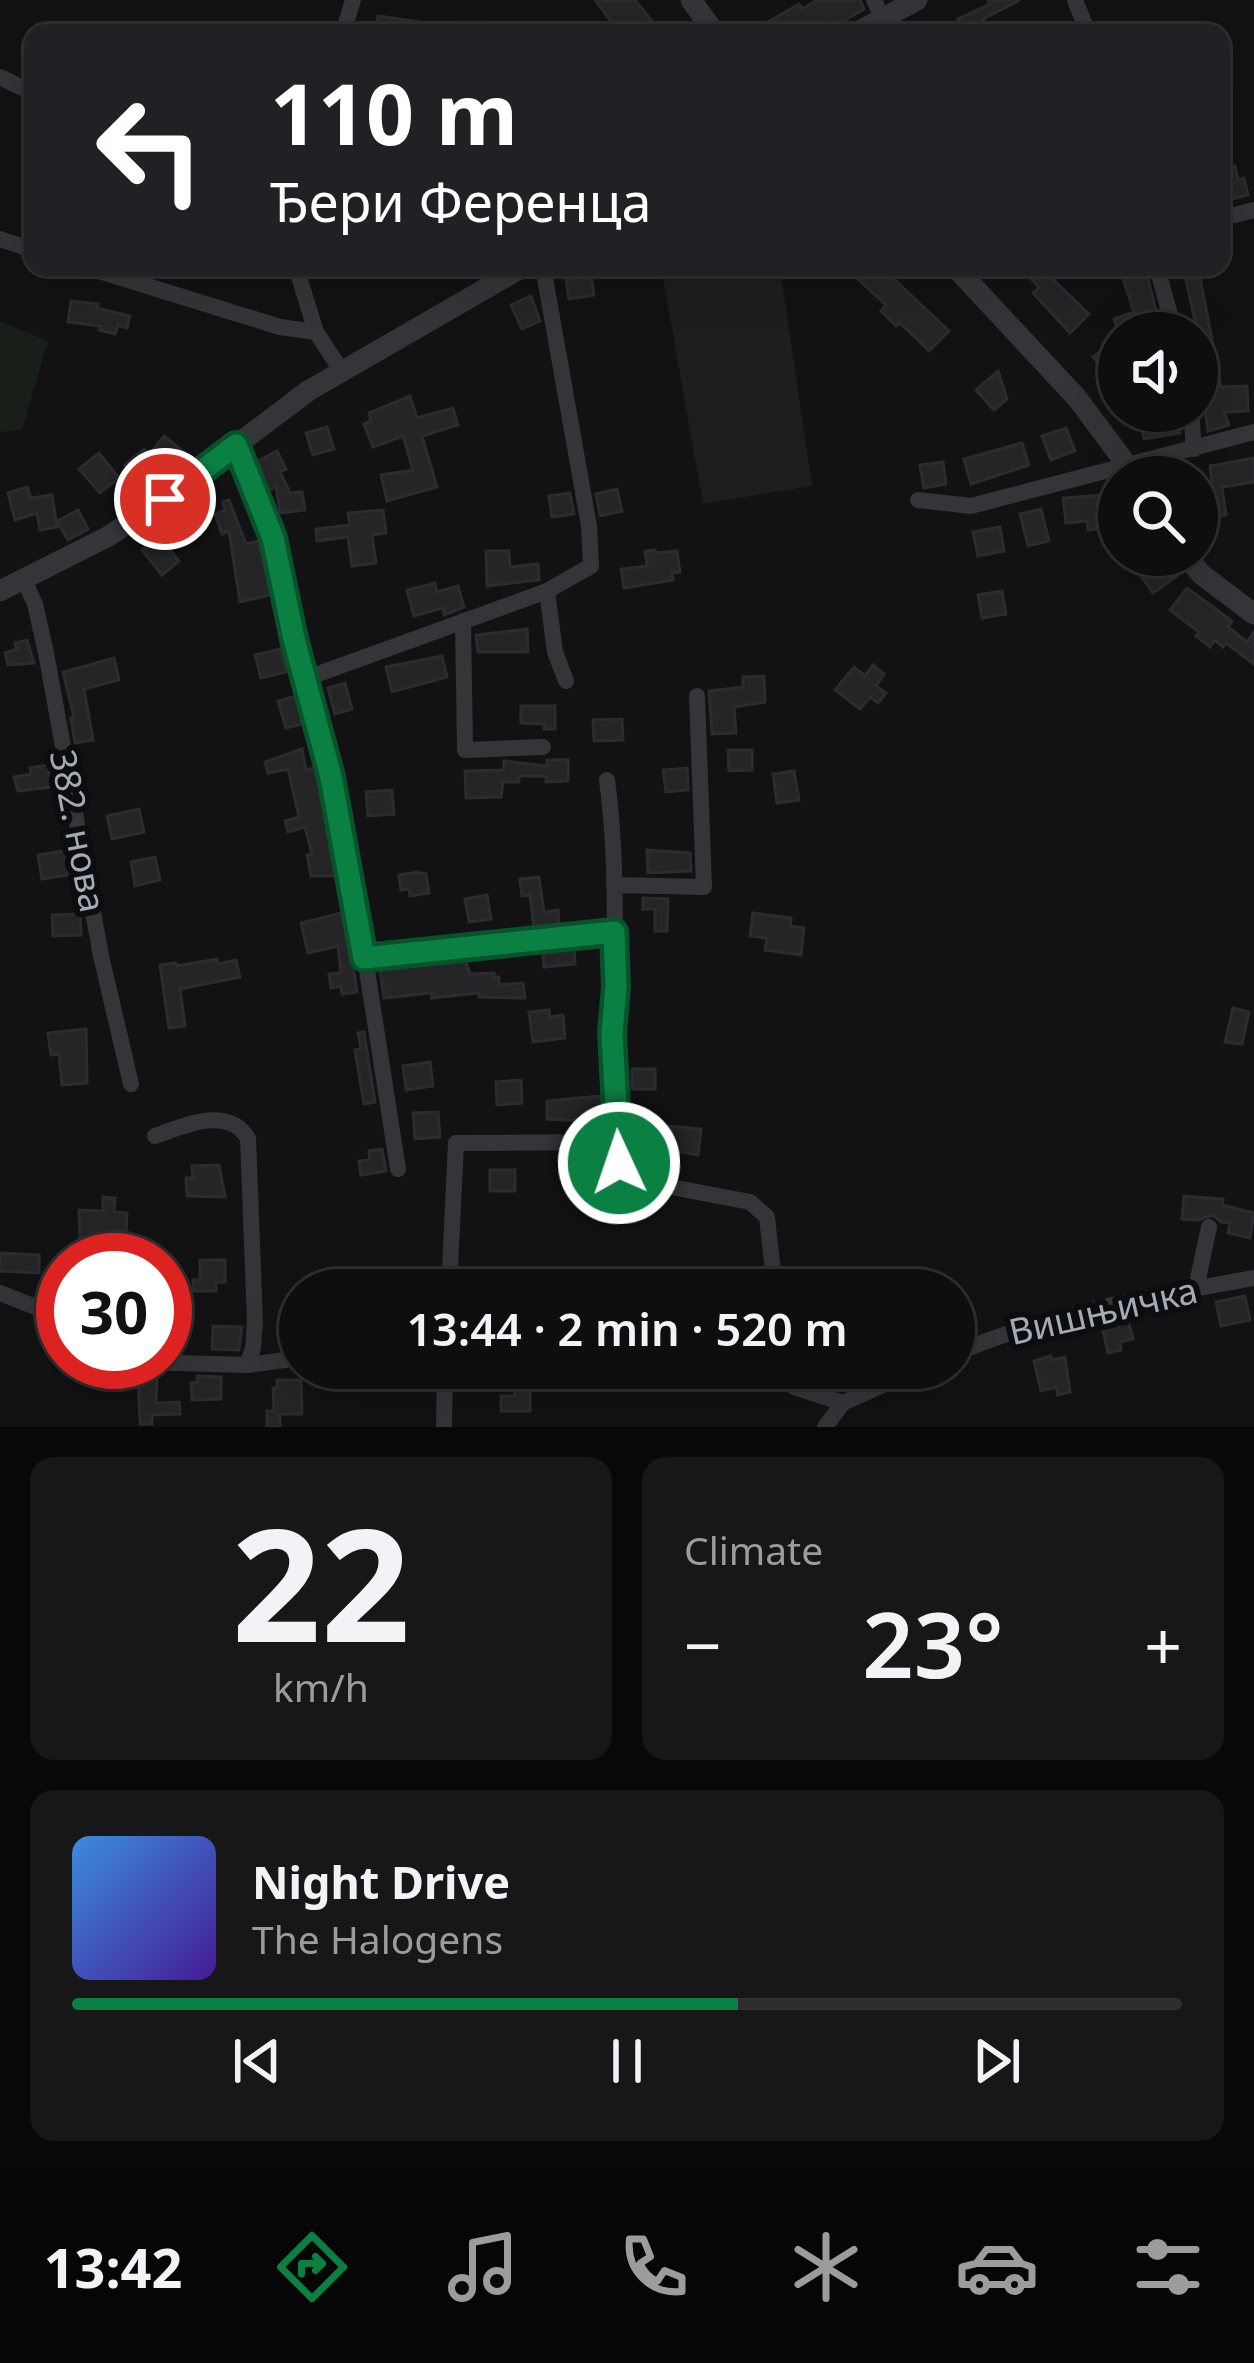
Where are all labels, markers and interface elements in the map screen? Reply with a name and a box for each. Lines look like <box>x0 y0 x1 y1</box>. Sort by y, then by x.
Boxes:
text: 110 m <box>270 55 518 170</box>
icon: left <box>72 72 228 228</box>
text: Ђери Ференца <box>270 164 652 238</box>
map controls <box>1098 312 1218 576</box>
button: sound <box>1098 312 1218 432</box>
pin <box>114 448 216 550</box>
button: search <box>1098 456 1218 576</box>
icon: arrive <box>132 466 198 532</box>
street label: 382. нова <box>39 745 118 916</box>
position arrow <box>556 1100 682 1226</box>
speed limit sign: 30 <box>36 1233 192 1389</box>
street label: Вишњичка <box>1004 1265 1202 1356</box>
text: 13:44 · 2 min · 520 m <box>406 1298 848 1359</box>
text: 22 <box>232 1475 410 1688</box>
text: Climate <box>684 1523 823 1576</box>
text: 23° <box>862 1582 1004 1704</box>
text: − <box>684 1599 722 1689</box>
text: + <box>1144 1599 1182 1689</box>
text: km/h <box>273 1660 369 1713</box>
text: Night Drive <box>252 1851 510 1912</box>
text: The Halogens <box>252 1912 503 1965</box>
icon: previous <box>224 2028 290 2094</box>
icon: pause <box>594 2028 660 2094</box>
icon: next <box>964 2028 1030 2094</box>
icon: directions <box>270 2225 354 2309</box>
icon: music <box>441 2225 525 2309</box>
icon: phone <box>612 2225 696 2309</box>
icon: climate <box>784 2225 868 2309</box>
icon: car <box>955 2225 1039 2309</box>
icon: filters <box>1126 2225 1210 2309</box>
text: 13:42 <box>44 2230 182 2304</box>

